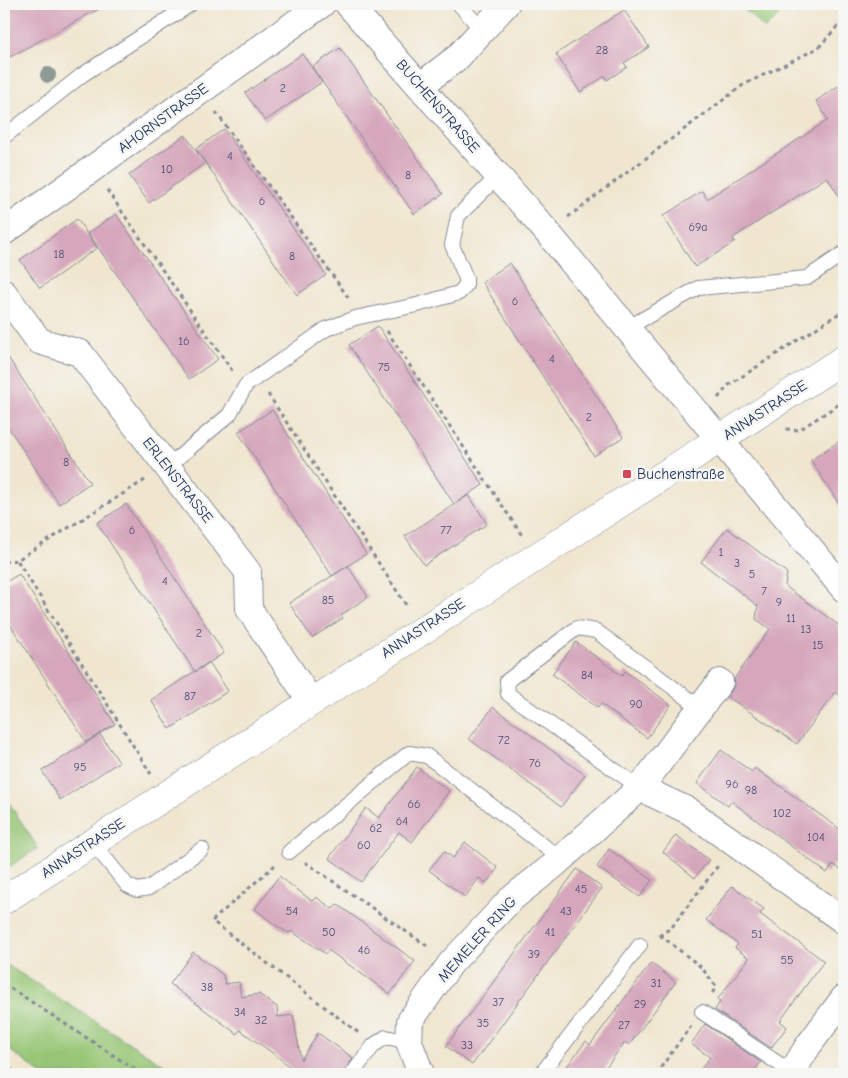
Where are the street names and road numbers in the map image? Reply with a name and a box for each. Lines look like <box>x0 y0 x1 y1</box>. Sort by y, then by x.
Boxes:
street label: BUCHENSTRASSE <box>392 56 484 156</box>
street label: AHORNSTRASSE <box>114 79 212 157</box>
street label: ANNASTRASSE <box>720 376 810 444</box>
street label: ERLENSTRASSE <box>139 434 217 526</box>
street label: ANNASTRASSE <box>378 594 468 662</box>
street label: ANNASTRASSE <box>38 814 128 882</box>
street label: MEMELER RING <box>434 892 520 986</box>

